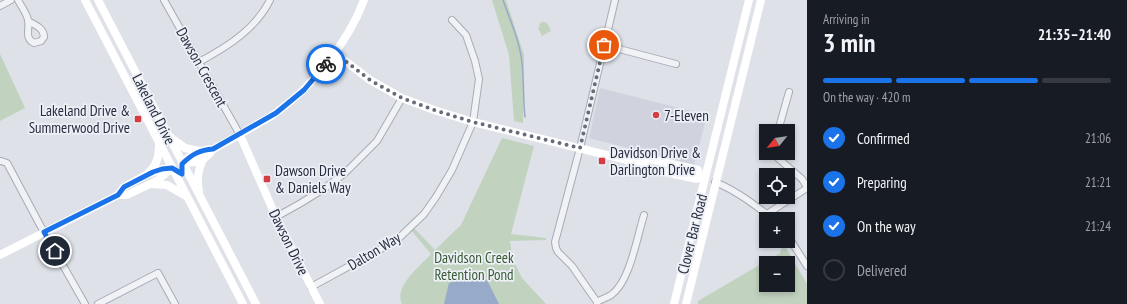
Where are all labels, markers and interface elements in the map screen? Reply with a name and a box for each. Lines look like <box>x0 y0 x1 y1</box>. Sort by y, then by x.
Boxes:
text: Arriving in <box>823 11 870 28</box>
street label: Dawson Crescent <box>172 24 232 110</box>
text: 21:35–21:40 <box>1038 25 1111 44</box>
text: 3 min <box>823 26 876 59</box>
pin <box>587 28 621 62</box>
icon: bag <box>593 34 615 56</box>
courier <box>306 44 346 84</box>
icon: bike <box>315 53 337 75</box>
street label: Lakeland Drive <box>128 70 180 148</box>
text: On the way · 420 m <box>823 89 910 106</box>
place label: Lakeland Drive & Summerwood Drive <box>29 101 130 137</box>
place label: 7-Eleven <box>664 106 709 125</box>
marker: 7-Eleven <box>651 110 661 120</box>
marker: Lakeland Drive & Summerwood Drive <box>133 114 143 124</box>
north arrow <box>759 124 795 160</box>
map controls <box>759 124 795 292</box>
icon: check <box>823 127 845 149</box>
text: Confirmed <box>857 129 910 148</box>
text: 21:06 <box>1085 130 1111 147</box>
place label: Davidson Drive & Darlington Drive <box>610 143 701 179</box>
marker: Davidson Drive & Darlington Drive <box>597 156 607 166</box>
place label: Dawson Drive & Daniels Way <box>275 161 351 197</box>
button: locate <box>759 168 795 204</box>
icon: check <box>823 171 845 193</box>
text: Preparing <box>857 173 907 192</box>
marker: Dawson Drive & Daniels Way <box>262 174 272 184</box>
text: 21:21 <box>1085 174 1111 191</box>
street label: Clover Bar Road <box>673 192 711 276</box>
street label: Dawson Drive <box>265 206 313 278</box>
button: + <box>759 212 795 248</box>
icon: check <box>823 215 845 237</box>
text: On the way <box>857 217 916 236</box>
text: 21:24 <box>1085 218 1111 235</box>
street label: Dalton Way <box>344 228 404 274</box>
pin <box>38 234 72 268</box>
icon: home <box>44 240 66 262</box>
park label: Davidson Creek Retention Pond <box>434 248 514 284</box>
button: − <box>759 256 795 292</box>
text: Delivered <box>857 261 907 280</box>

